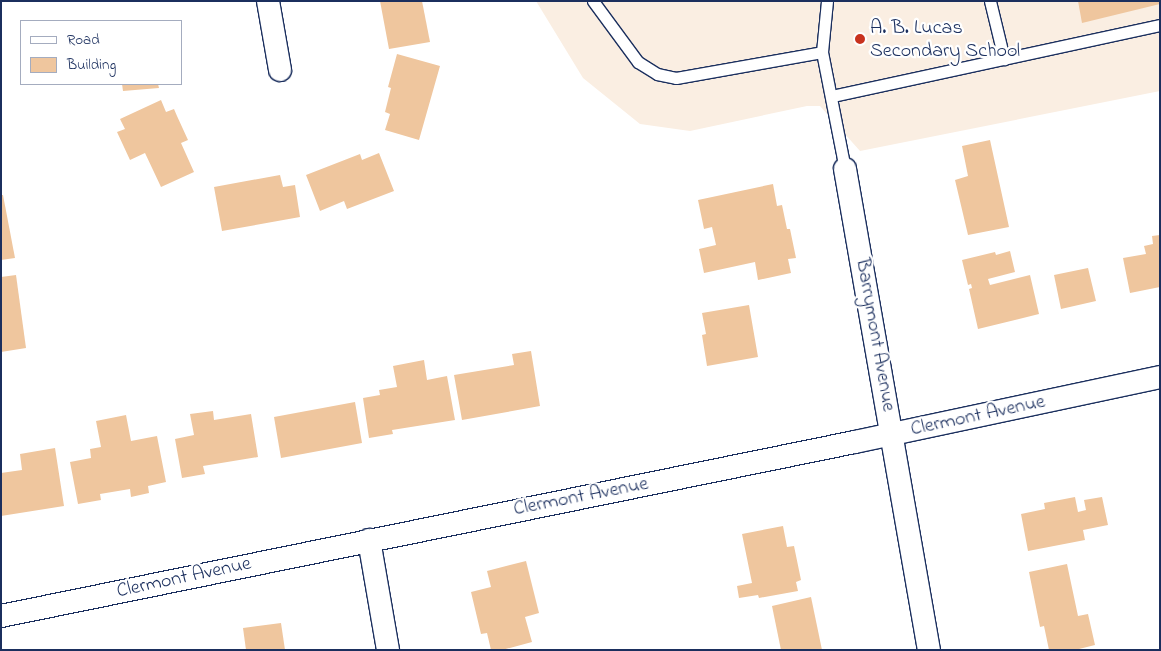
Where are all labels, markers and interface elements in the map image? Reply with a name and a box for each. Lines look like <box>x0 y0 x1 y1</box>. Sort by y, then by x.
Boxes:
place label: A. B. Lucas Secondary School <box>870 16 1020 63</box>
legend <box>20 20 182 85</box>
text: Road <box>67 29 100 51</box>
marker: A. B. Lucas Secondary School <box>854 33 866 45</box>
text: Building <box>67 54 116 76</box>
street label: Barrymont Avenue <box>850 257 900 413</box>
street label: Clermont Avenue <box>909 390 1047 442</box>
street label: Clermont Avenue <box>512 472 650 522</box>
street label: Clermont Avenue <box>115 552 253 604</box>

